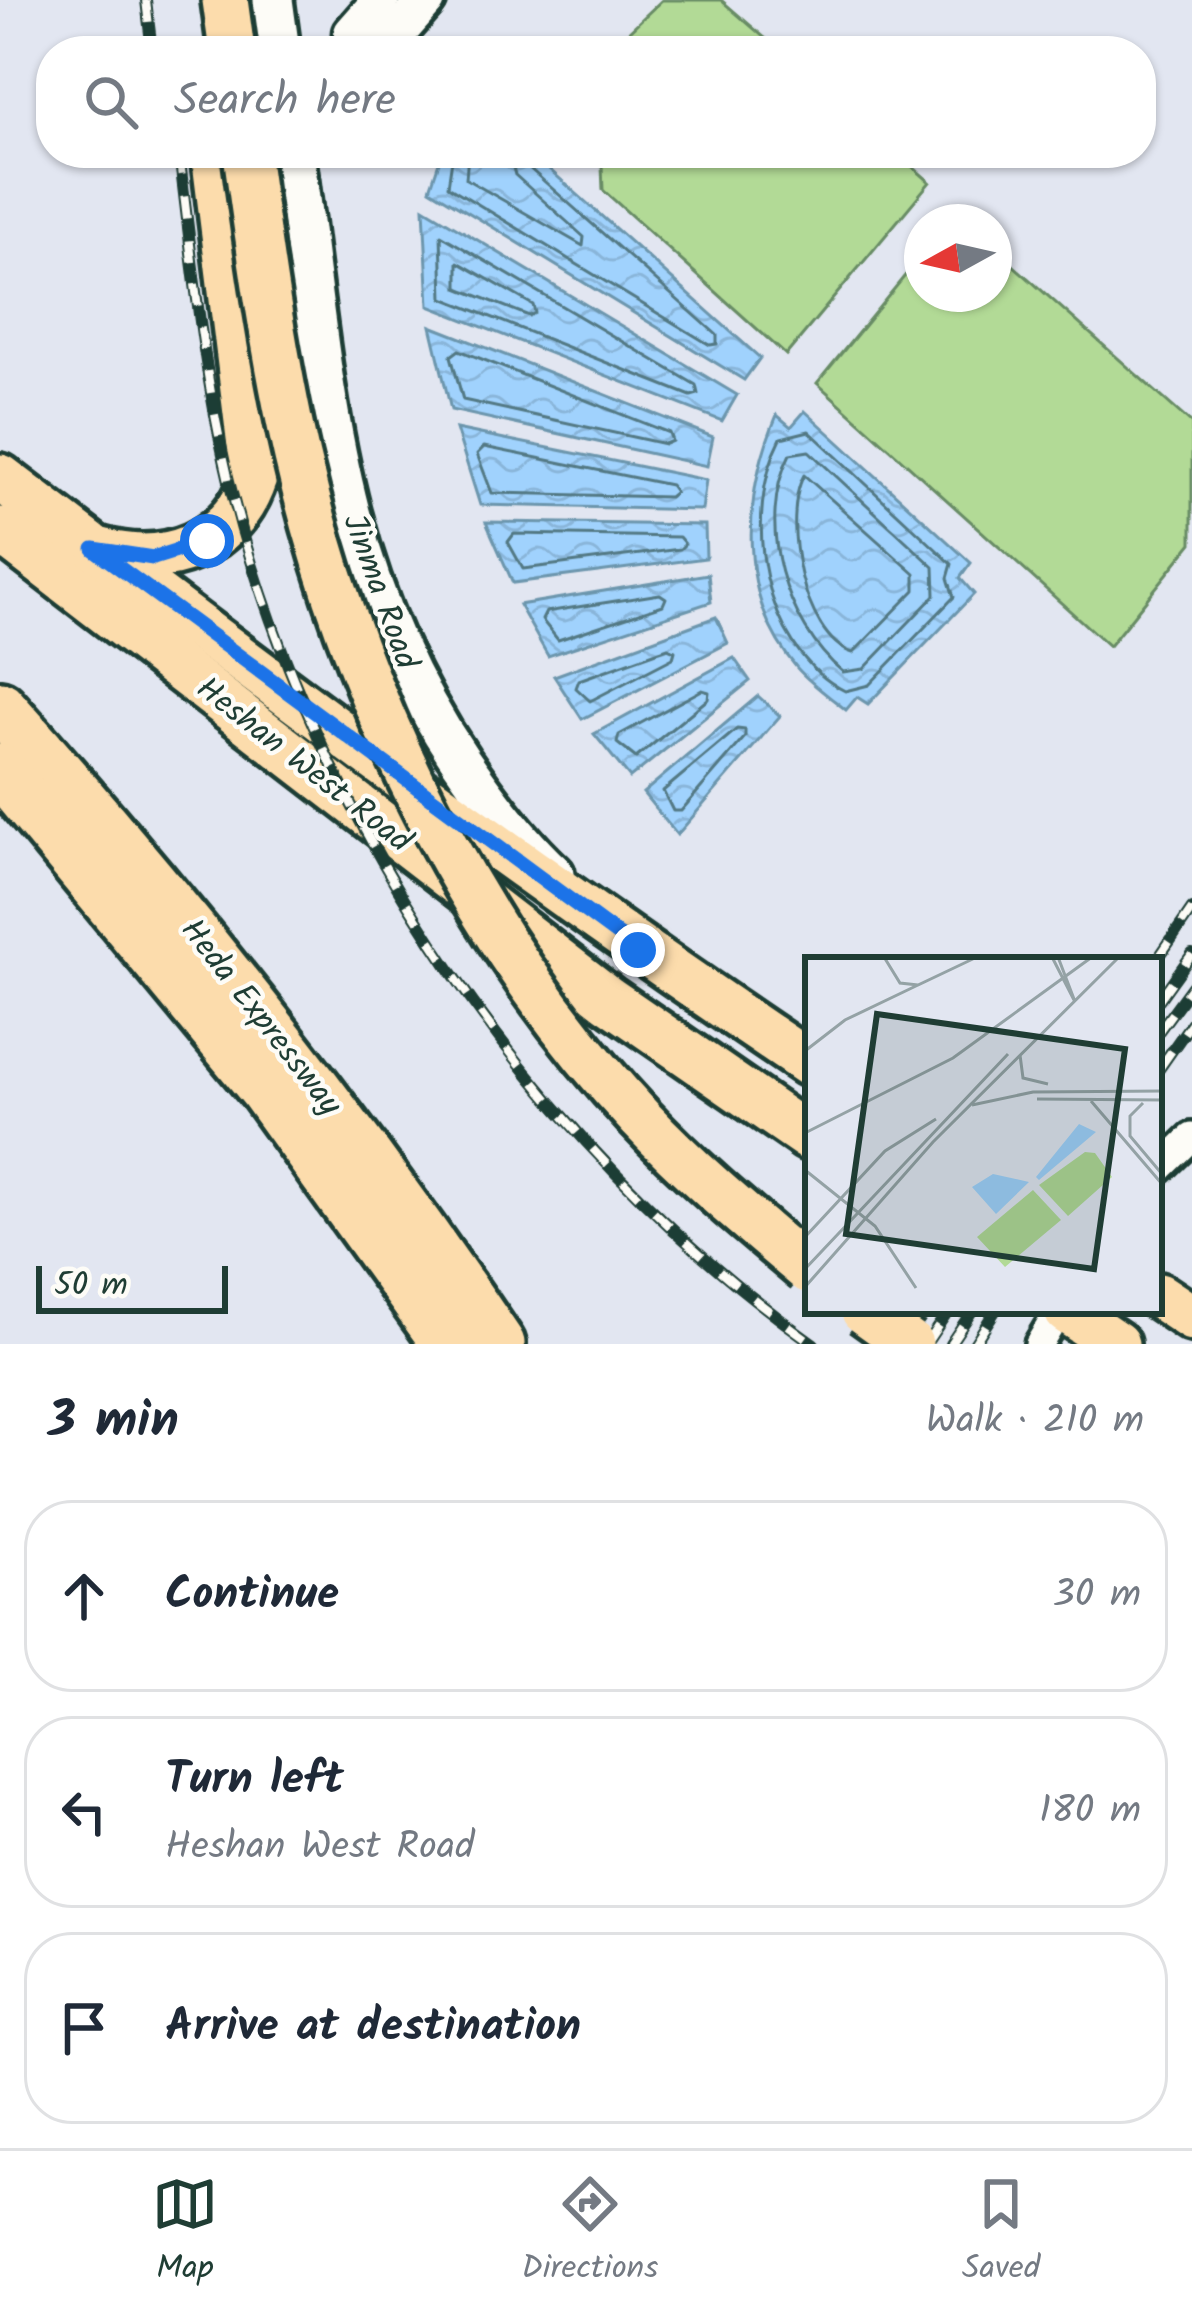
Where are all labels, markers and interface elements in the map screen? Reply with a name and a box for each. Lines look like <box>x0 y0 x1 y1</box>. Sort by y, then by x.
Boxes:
search box <box>36 36 1156 168</box>
text: Search here <box>174 66 396 138</box>
icon: search <box>78 69 144 135</box>
north arrow <box>904 204 1012 312</box>
street label: Jinma Road <box>326 507 432 679</box>
route start <box>180 514 234 568</box>
street label: Heshan West Road <box>183 664 424 868</box>
street label: Heda Expressway <box>166 908 355 1129</box>
route end <box>611 923 665 977</box>
inset map <box>805 957 1162 1314</box>
scale bar <box>36 1260 228 1313</box>
text: 50 m <box>54 1260 128 1313</box>
text: 3 min <box>48 1382 179 1463</box>
text: Walk · 210 m <box>926 1391 1144 1453</box>
text: Continue <box>165 1560 339 1632</box>
icon: ahead <box>51 1563 117 1629</box>
text: 30 m <box>1053 1565 1141 1627</box>
text: Turn left <box>165 1745 344 1817</box>
icon: left <box>51 1779 117 1845</box>
text: 180 m <box>1039 1781 1141 1843</box>
text: Heshan West Road <box>165 1817 475 1879</box>
text: Arrive at destination <box>165 1992 581 2064</box>
icon: arrive <box>51 1995 117 2061</box>
tab: Map <box>152 2171 218 2296</box>
tab: Directions <box>521 2171 658 2296</box>
tab: Saved <box>962 2171 1040 2296</box>

